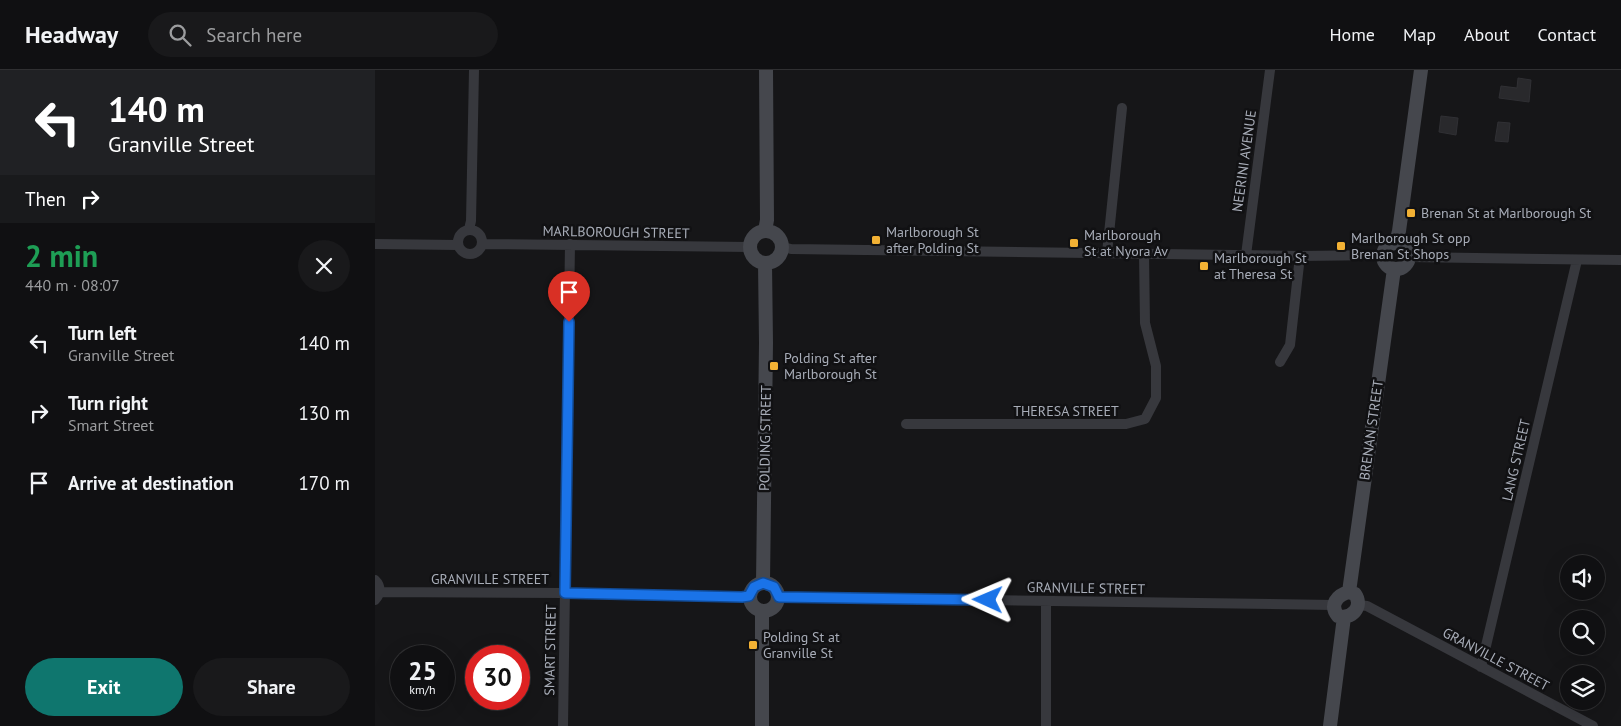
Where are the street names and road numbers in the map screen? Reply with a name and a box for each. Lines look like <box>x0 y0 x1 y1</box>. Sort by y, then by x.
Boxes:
street label: NEERINI AVENUE <box>1228 109 1260 213</box>
street label: MARLBOROUGH STREET <box>542 222 690 242</box>
street label: BRENAN STREET <box>1355 378 1387 481</box>
street label: POLDING STREET <box>755 385 775 491</box>
street label: THERESA STREET <box>1013 402 1119 420</box>
street label: LANG STREET <box>1498 417 1534 503</box>
street label: GRANVILLE STREET <box>431 570 549 588</box>
street label: GRANVILLE STREET <box>1027 578 1145 598</box>
street label: SMART STREET <box>540 604 560 696</box>
street label: GRANVILLE STREET <box>1440 623 1553 695</box>

